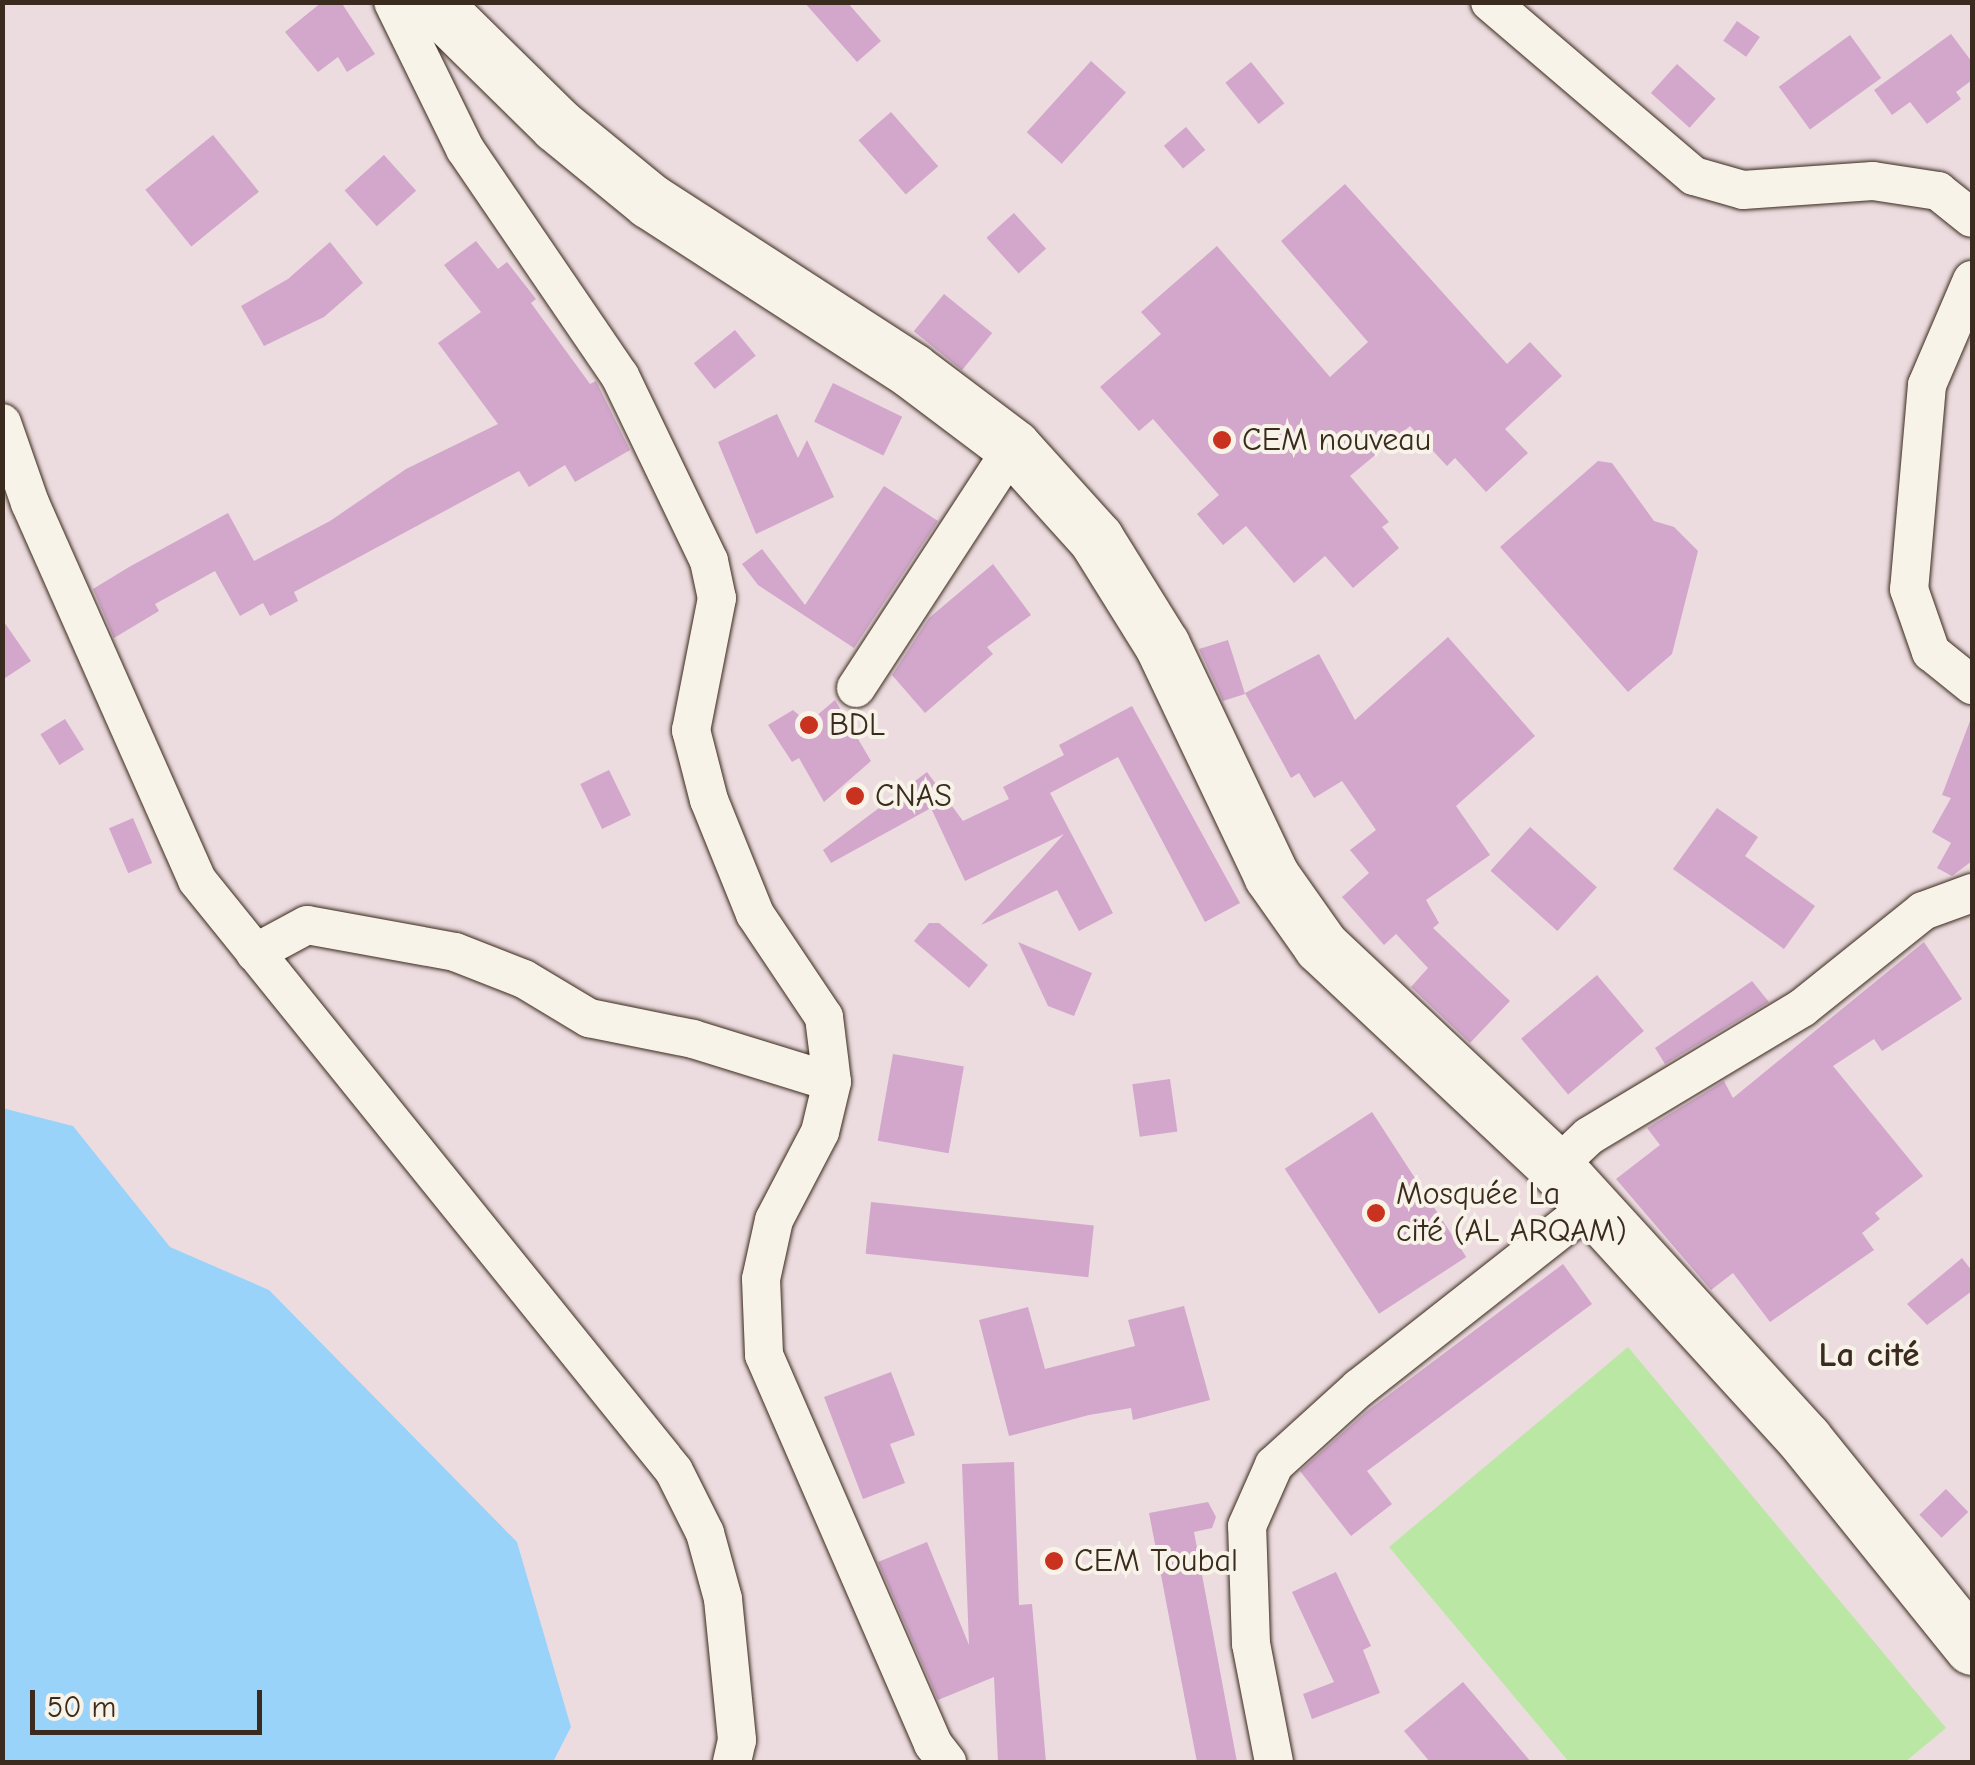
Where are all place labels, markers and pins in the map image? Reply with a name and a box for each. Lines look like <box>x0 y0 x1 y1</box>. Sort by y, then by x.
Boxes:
place label: CEM nouveau <box>1242 421 1431 459</box>
marker: CEM nouveau <box>1211 429 1233 451</box>
place label: BDL <box>829 706 885 744</box>
marker: BDL <box>798 714 820 736</box>
place label: CNAS <box>875 777 952 815</box>
marker: CNAS <box>844 785 866 807</box>
place label: Mosquée La cité (AL ARQAM) <box>1396 1176 1627 1251</box>
marker: Mosquée La cité (AL ARQAM) <box>1365 1202 1387 1224</box>
place label: CEM Toubal <box>1074 1542 1238 1580</box>
marker: CEM Toubal <box>1043 1550 1065 1572</box>

